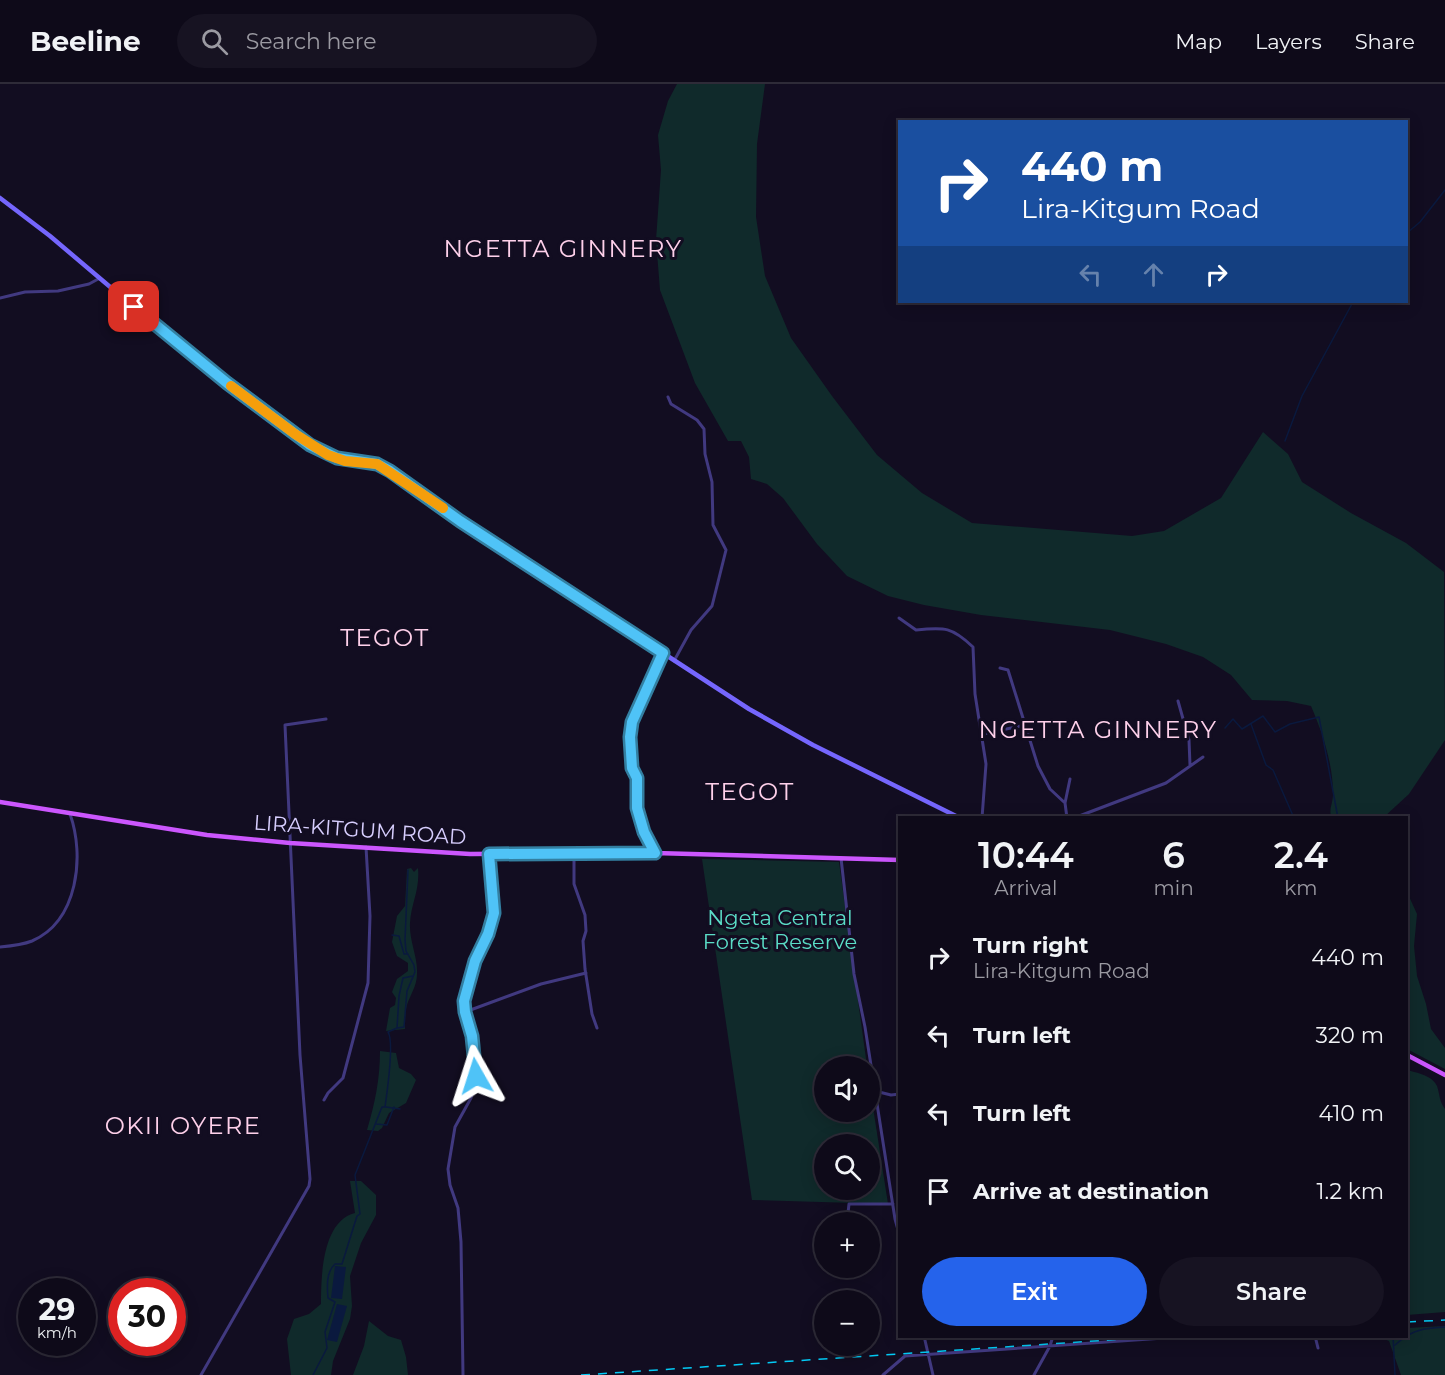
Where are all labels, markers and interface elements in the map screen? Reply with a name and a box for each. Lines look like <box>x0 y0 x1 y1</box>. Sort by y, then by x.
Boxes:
search box <box>177 14 597 68</box>
text: Beeline <box>30 24 141 58</box>
icon: search <box>198 25 231 58</box>
text: Search here <box>246 28 377 55</box>
text: Map <box>1175 29 1222 54</box>
text: Layers <box>1255 29 1322 54</box>
text: Share <box>1355 29 1415 54</box>
text: 440 m <box>1021 140 1163 192</box>
icon: right <box>922 144 1000 222</box>
text: Lira-Kitgum Road <box>1021 192 1260 225</box>
district label: NGETTA GINNERY <box>444 234 682 263</box>
icon: left <box>1074 258 1107 291</box>
icon: ahead <box>1137 258 1170 291</box>
icon: right <box>1200 258 1233 291</box>
pin <box>108 281 159 332</box>
icon: arrive <box>117 290 150 323</box>
district label: TEGOT <box>340 623 430 652</box>
district label: NGETTA GINNERY <box>979 715 1217 744</box>
district label: TEGOT <box>705 777 795 806</box>
street label: LIRA-KITGUM ROAD <box>253 810 467 849</box>
text: 10:44 <box>978 833 1074 877</box>
text: 6 <box>1162 833 1185 877</box>
text: 2.4 <box>1274 833 1328 877</box>
text: Arrival <box>994 876 1057 900</box>
text: min <box>1154 876 1194 900</box>
text: km <box>1284 876 1317 900</box>
park label: Ngeta Central Forest Reserve <box>703 905 857 954</box>
text: Turn right <box>973 932 1088 959</box>
icon: right <box>922 941 955 974</box>
text: 440 m <box>1311 944 1384 971</box>
text: Lira-Kitgum Road <box>973 959 1150 983</box>
icon: left <box>922 1019 955 1052</box>
text: Turn left <box>973 1022 1071 1049</box>
text: 320 m <box>1316 1022 1384 1049</box>
position arrow <box>444 1044 508 1108</box>
map controls <box>814 1056 880 1356</box>
button: sound <box>814 1056 880 1122</box>
icon: left <box>922 1097 955 1130</box>
text: Turn left <box>973 1100 1071 1127</box>
text: 410 m <box>1318 1100 1384 1127</box>
district label: OKII OYERE <box>105 1111 261 1140</box>
button: search <box>814 1134 880 1200</box>
icon: arrive <box>922 1175 955 1208</box>
text: Arrive at destination <box>973 1178 1209 1205</box>
text: 1.2 km <box>1317 1178 1384 1205</box>
button: + <box>814 1212 880 1278</box>
button: Exit <box>922 1257 1147 1326</box>
button: Share <box>1159 1257 1384 1326</box>
speed limit sign: 30 <box>108 1278 186 1356</box>
button: − <box>814 1290 880 1356</box>
text: 29 <box>39 1291 75 1328</box>
text: km/h <box>37 1323 77 1342</box>

